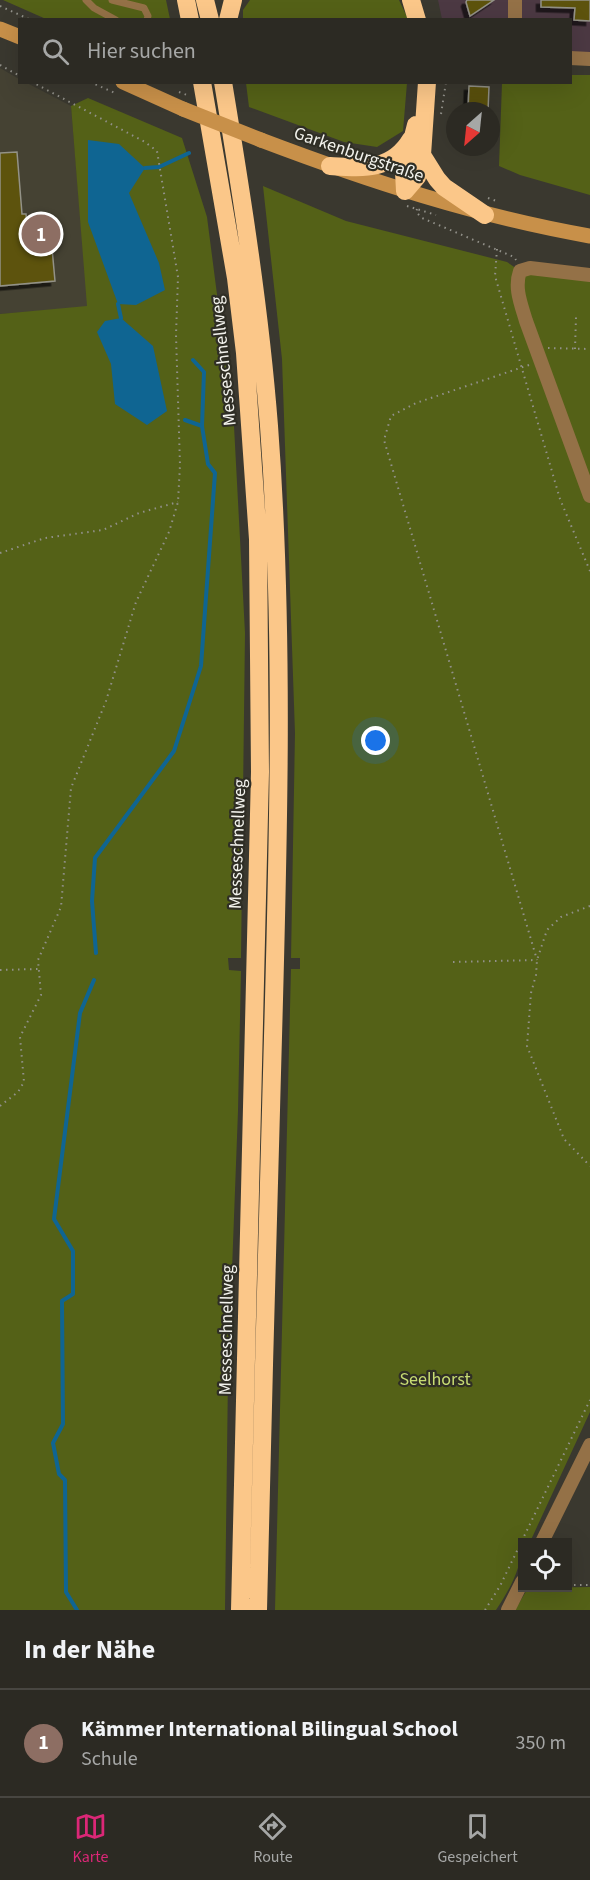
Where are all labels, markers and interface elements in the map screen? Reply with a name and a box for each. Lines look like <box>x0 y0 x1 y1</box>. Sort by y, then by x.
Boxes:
search box <box>18 18 572 84</box>
icon: search <box>39 35 72 68</box>
text: Hier suchen <box>87 35 196 67</box>
north arrow <box>446 102 500 156</box>
street label: Garkenburgstraße <box>290 120 427 188</box>
pin: 1 <box>22 212 60 256</box>
street label: Messeschnellweg <box>204 295 243 427</box>
your location <box>361 726 390 755</box>
street label: Messeschnellweg <box>223 779 252 910</box>
street label: Messeschnellweg <box>213 1265 240 1395</box>
park label: Seelhorst <box>399 1367 471 1392</box>
map controls <box>518 1538 572 1592</box>
button: locate <box>518 1538 572 1592</box>
text: In der Nähe <box>24 1631 155 1668</box>
text: Kämmer International Bilingual School <box>81 1713 458 1745</box>
text: 1 <box>38 1729 49 1757</box>
text: 350 m <box>516 1729 566 1757</box>
text: Schule <box>81 1745 138 1773</box>
tab: Karte <box>72 1810 108 1868</box>
tab: Route <box>253 1810 293 1868</box>
tab: Gespeichert <box>437 1810 518 1868</box>

